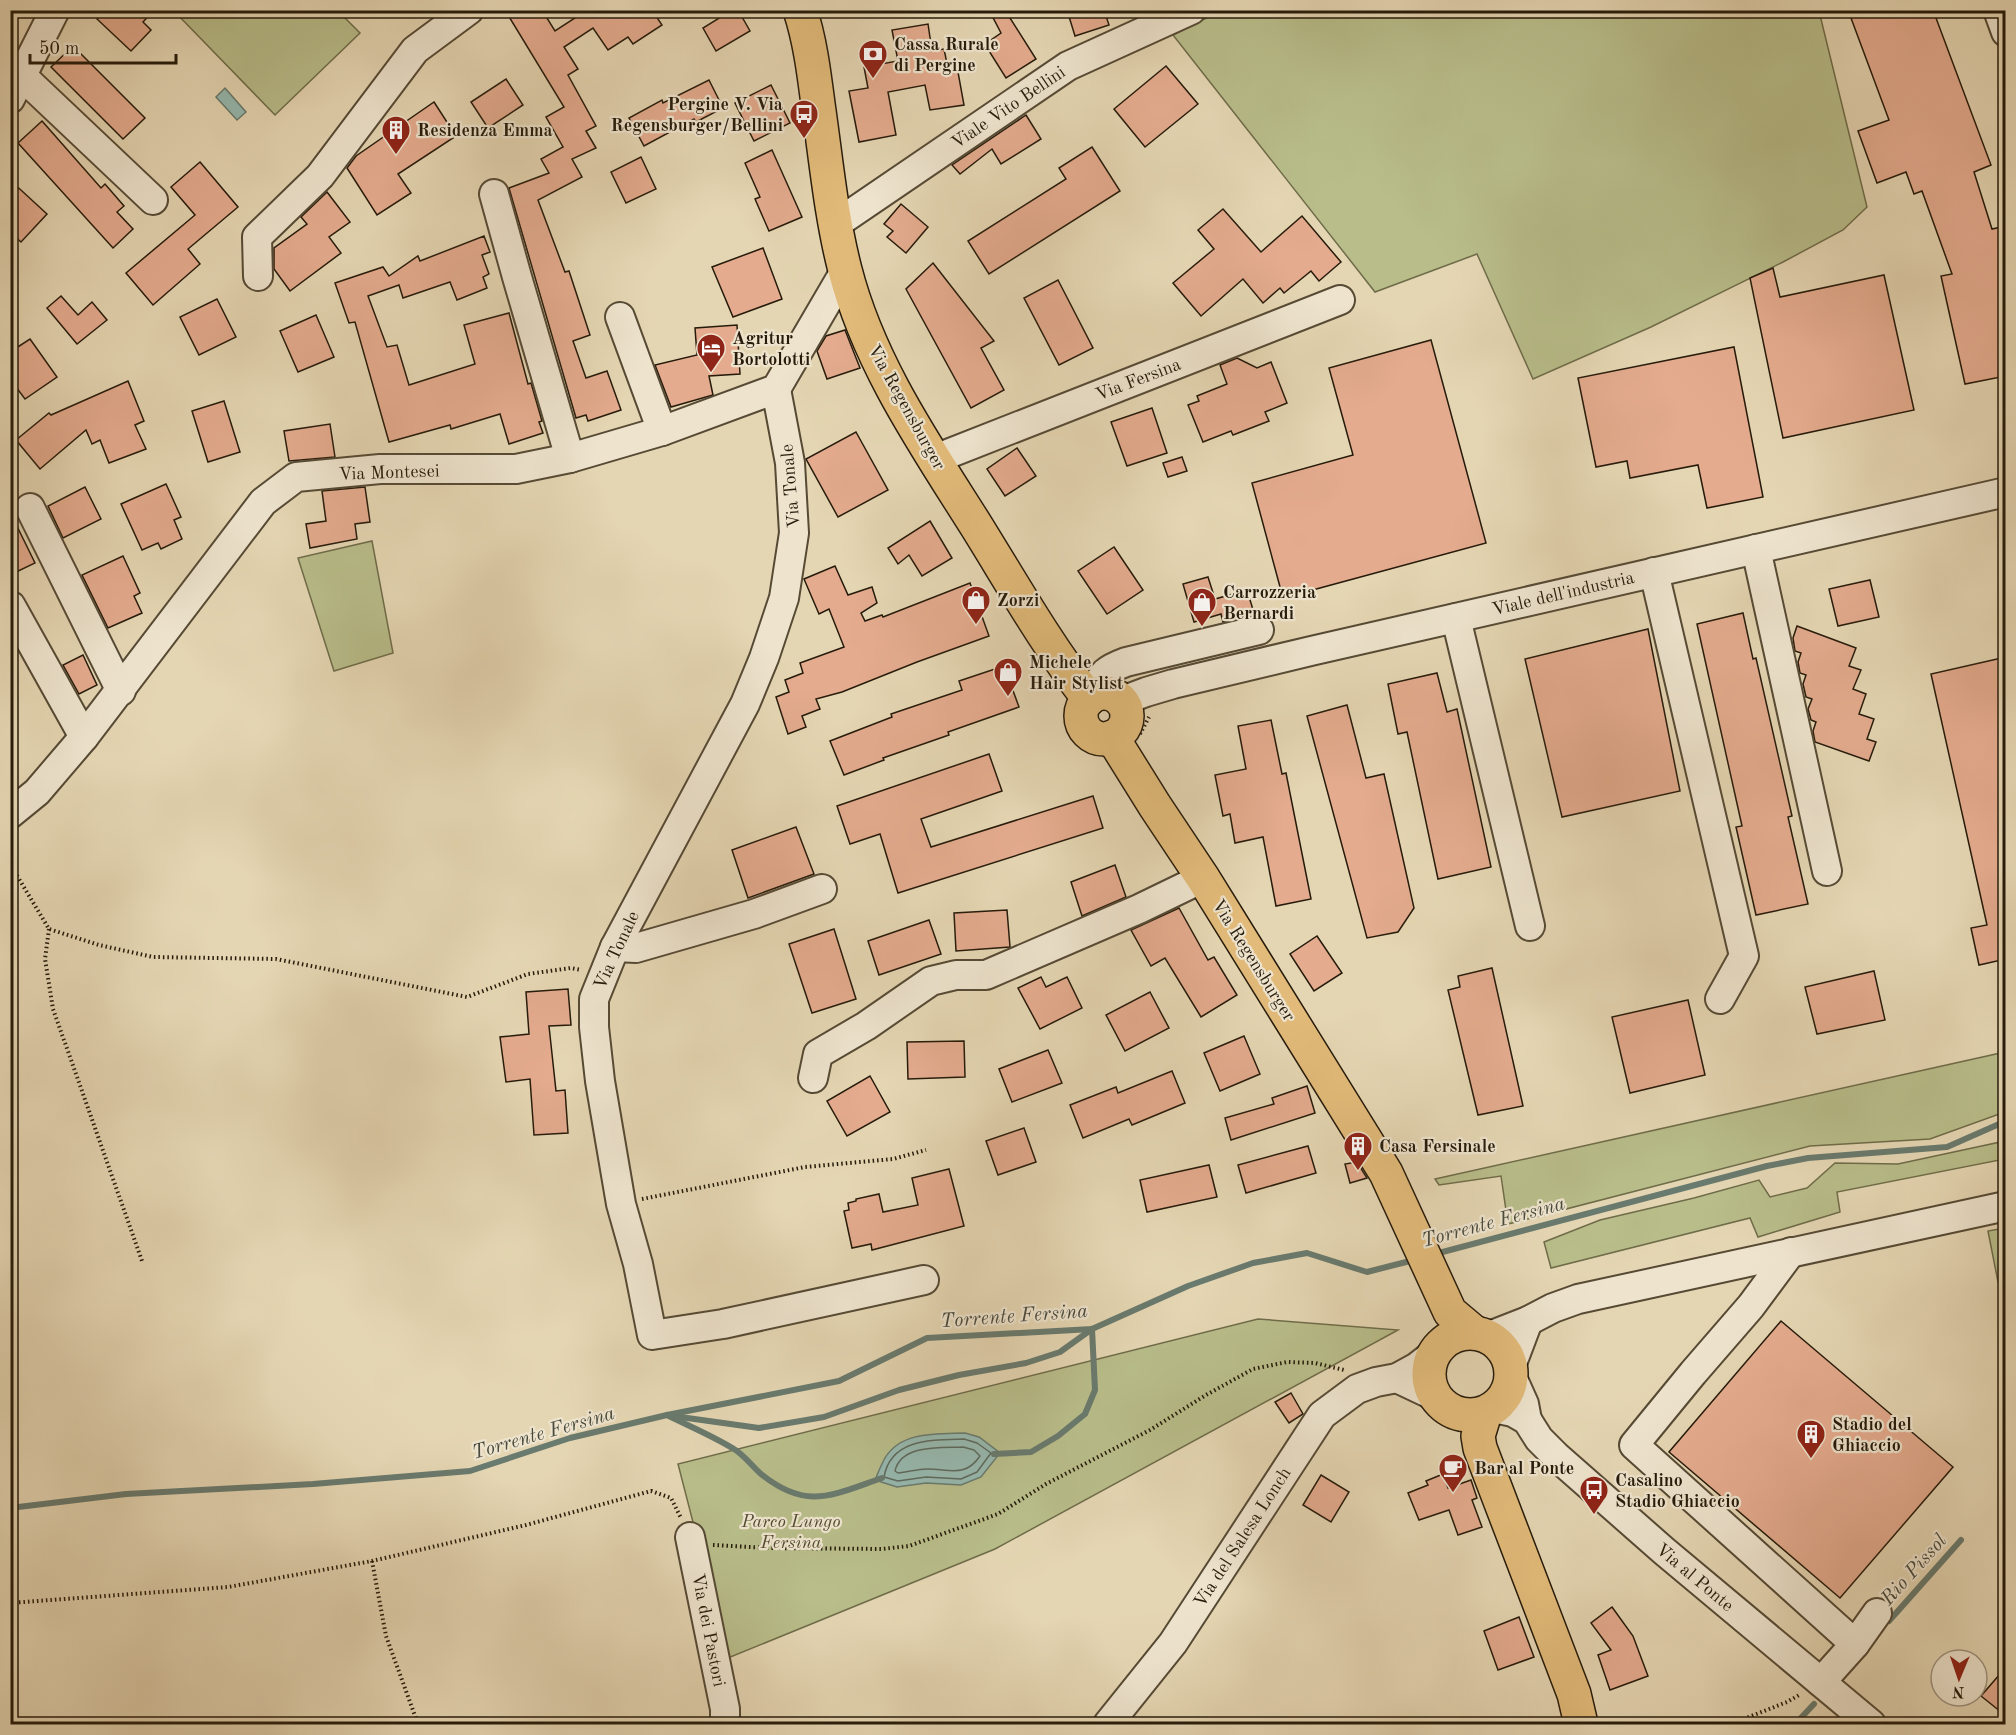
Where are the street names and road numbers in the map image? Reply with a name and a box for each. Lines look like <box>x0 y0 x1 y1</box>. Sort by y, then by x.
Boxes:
street label: Viale Vito Bellini <box>948 63 1069 153</box>
street label: Via Regensburger <box>864 342 948 474</box>
street label: Via Fersina <box>1093 355 1184 404</box>
street label: Via Tonale <box>778 443 804 529</box>
street label: Via Montesei <box>338 462 440 484</box>
street label: Viale dell'industria <box>1490 569 1636 619</box>
street label: Via Regensburger <box>1208 896 1298 1025</box>
street label: Via Tonale <box>591 908 643 992</box>
street label: Via del Salesa Lonch <box>1191 1464 1295 1611</box>
street label: Via al Ponte <box>1652 1540 1737 1615</box>
street label: Via dei Pastori <box>688 1572 728 1689</box>

